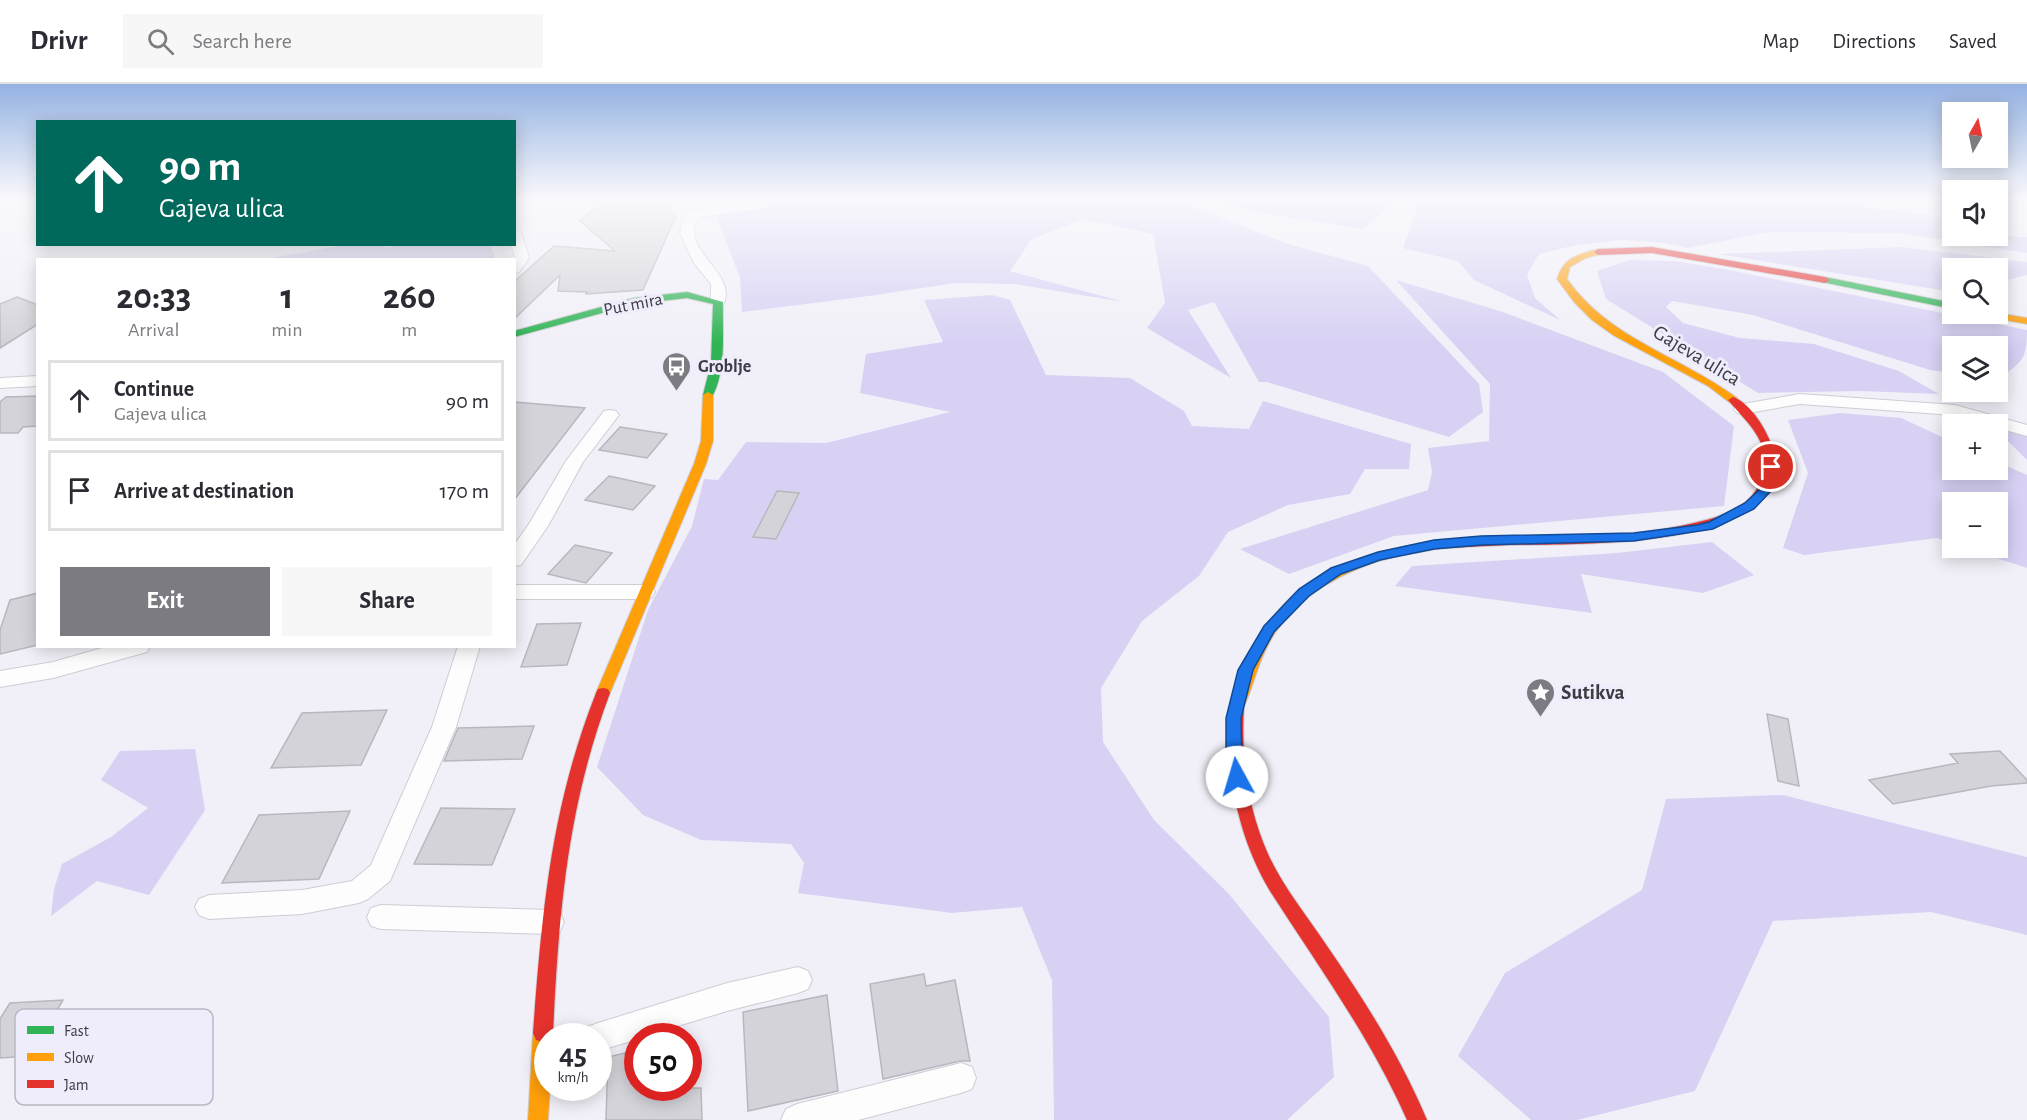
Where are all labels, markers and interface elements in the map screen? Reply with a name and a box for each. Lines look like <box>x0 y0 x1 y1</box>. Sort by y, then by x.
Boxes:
search box <box>123 14 543 68</box>
icon: search <box>144 25 177 58</box>
text: Drivr <box>30 27 87 55</box>
text: Search here <box>192 30 292 52</box>
text: Map <box>1763 31 1799 52</box>
text: Directions <box>1832 31 1916 52</box>
text: Saved <box>1949 31 1997 52</box>
north arrow <box>1942 102 2008 168</box>
map controls <box>1942 102 2008 558</box>
icon: ahead <box>60 144 138 222</box>
text: 90 m <box>159 146 241 188</box>
button: sound <box>1942 180 2008 246</box>
text: Gajeva ulica <box>159 195 285 222</box>
button: search <box>1942 258 2008 324</box>
text: 20:33 <box>116 279 191 315</box>
text: 1 <box>280 279 293 315</box>
text: 260 <box>383 279 436 315</box>
street label: Put mira <box>602 290 664 320</box>
text: Arrival <box>128 320 179 340</box>
text: min <box>271 320 303 340</box>
text: m <box>401 320 417 340</box>
street label: Gajeva ulica <box>1650 321 1744 390</box>
button: layers <box>1942 336 2008 402</box>
bus stop icon: Groblje <box>661 350 693 392</box>
place label: Groblje <box>698 358 751 376</box>
text: Continue <box>114 378 194 400</box>
icon: ahead <box>63 384 96 417</box>
text: 90 m <box>446 390 489 412</box>
text: Gajeva ulica <box>114 404 207 424</box>
button: + <box>1942 414 2008 480</box>
pin <box>1745 441 1796 492</box>
icon: arrive <box>1754 450 1787 483</box>
icon: arrive <box>63 474 96 507</box>
text: Arrive at destination <box>114 480 294 502</box>
text: 170 m <box>439 480 489 502</box>
button: − <box>1942 492 2008 558</box>
button: Exit <box>60 567 270 636</box>
button: Share <box>282 567 492 636</box>
place icon: Sutikva <box>1524 676 1556 718</box>
place label: Sutikva <box>1561 682 1625 703</box>
position arrow <box>1205 745 1269 809</box>
legend <box>15 1009 213 1105</box>
text: Fast <box>64 1023 89 1039</box>
speed limit sign: 50 <box>624 1023 702 1101</box>
text: 45 <box>559 1040 587 1070</box>
text: Slow <box>64 1050 94 1066</box>
text: km/h <box>558 1070 588 1085</box>
text: Jam <box>64 1077 89 1093</box>

